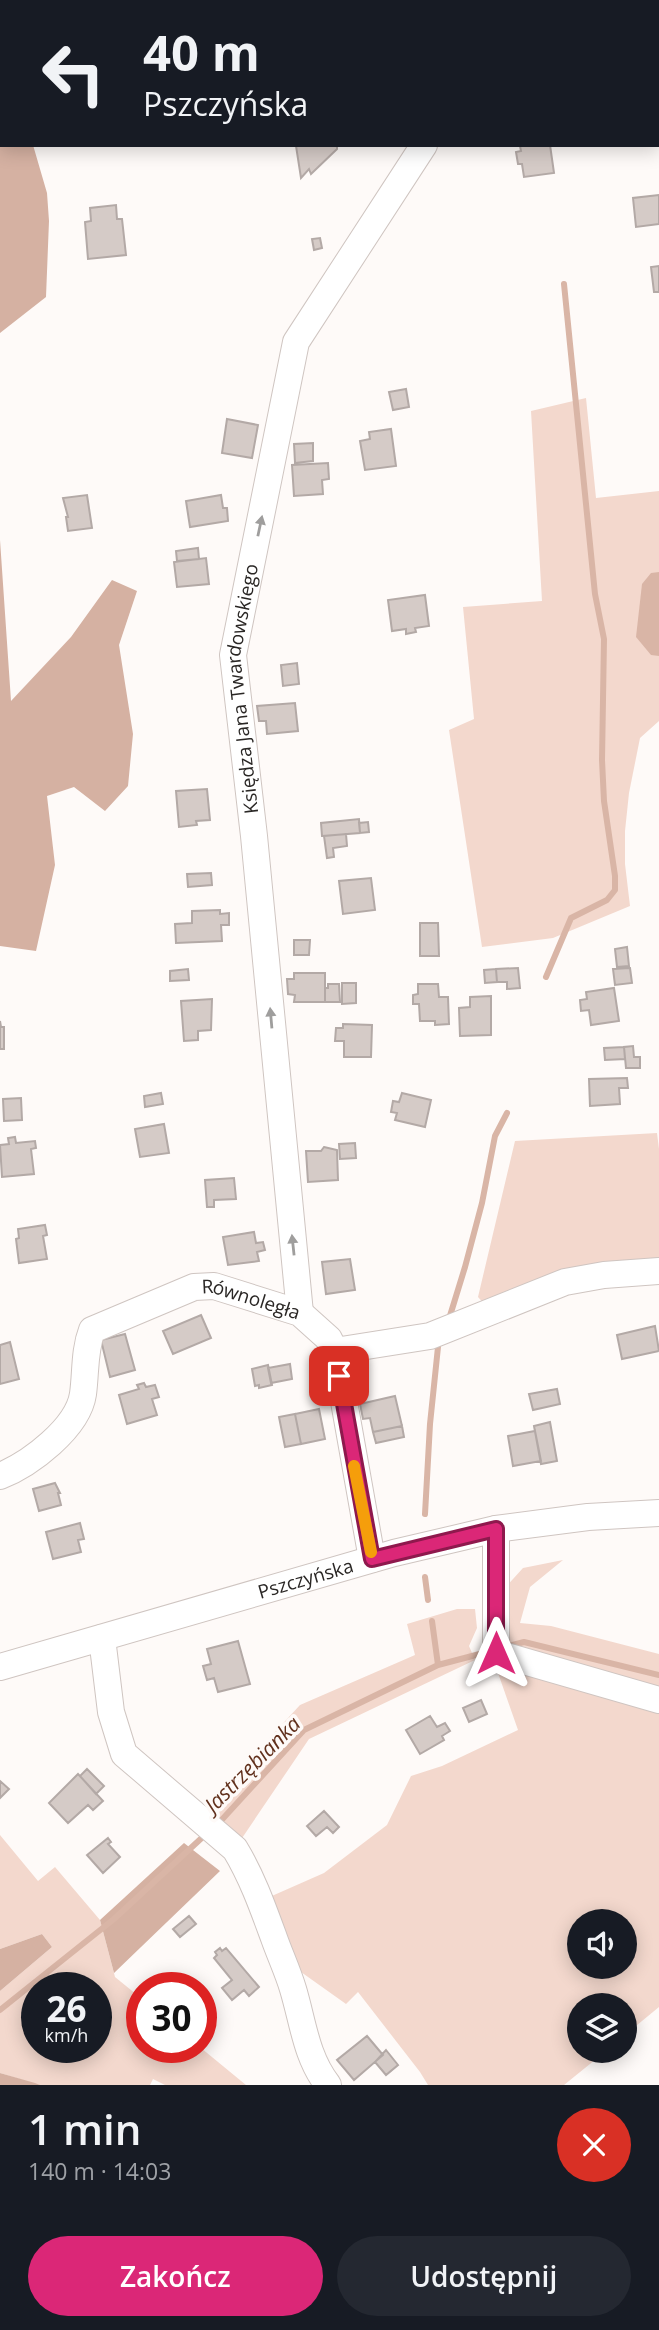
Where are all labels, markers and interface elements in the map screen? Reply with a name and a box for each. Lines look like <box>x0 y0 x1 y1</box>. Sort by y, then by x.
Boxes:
text: 40 m <box>143 19 260 85</box>
icon: left <box>28 28 119 119</box>
text: Pszczyńska <box>143 82 308 125</box>
one-way arrow <box>254 515 265 537</box>
street label: Księdza Jana Twardowskiego <box>220 561 264 815</box>
one-way arrow <box>265 1007 276 1029</box>
one-way arrow <box>287 1234 298 1256</box>
street label: Równoległa <box>201 1273 304 1325</box>
pin <box>309 1346 369 1406</box>
icon: arrive <box>320 1357 358 1395</box>
street label: Pszczyńska <box>255 1552 356 1605</box>
position arrow <box>459 1616 533 1690</box>
water label: Jastrzębianka <box>195 1710 306 1821</box>
map controls <box>567 1909 637 2063</box>
button: sound <box>567 1909 637 1979</box>
speed limit sign: 30 <box>126 1972 217 2063</box>
text: 26 <box>46 1985 87 2032</box>
button: layers <box>567 1993 637 2063</box>
text: km/h <box>45 2023 88 2047</box>
text: 1 min <box>28 2100 141 2157</box>
button: close <box>557 2108 631 2182</box>
text: 140 m · 14:03 <box>28 2155 171 2187</box>
button: Zakończ <box>28 2236 323 2316</box>
button: Udostępnij <box>337 2236 631 2316</box>

